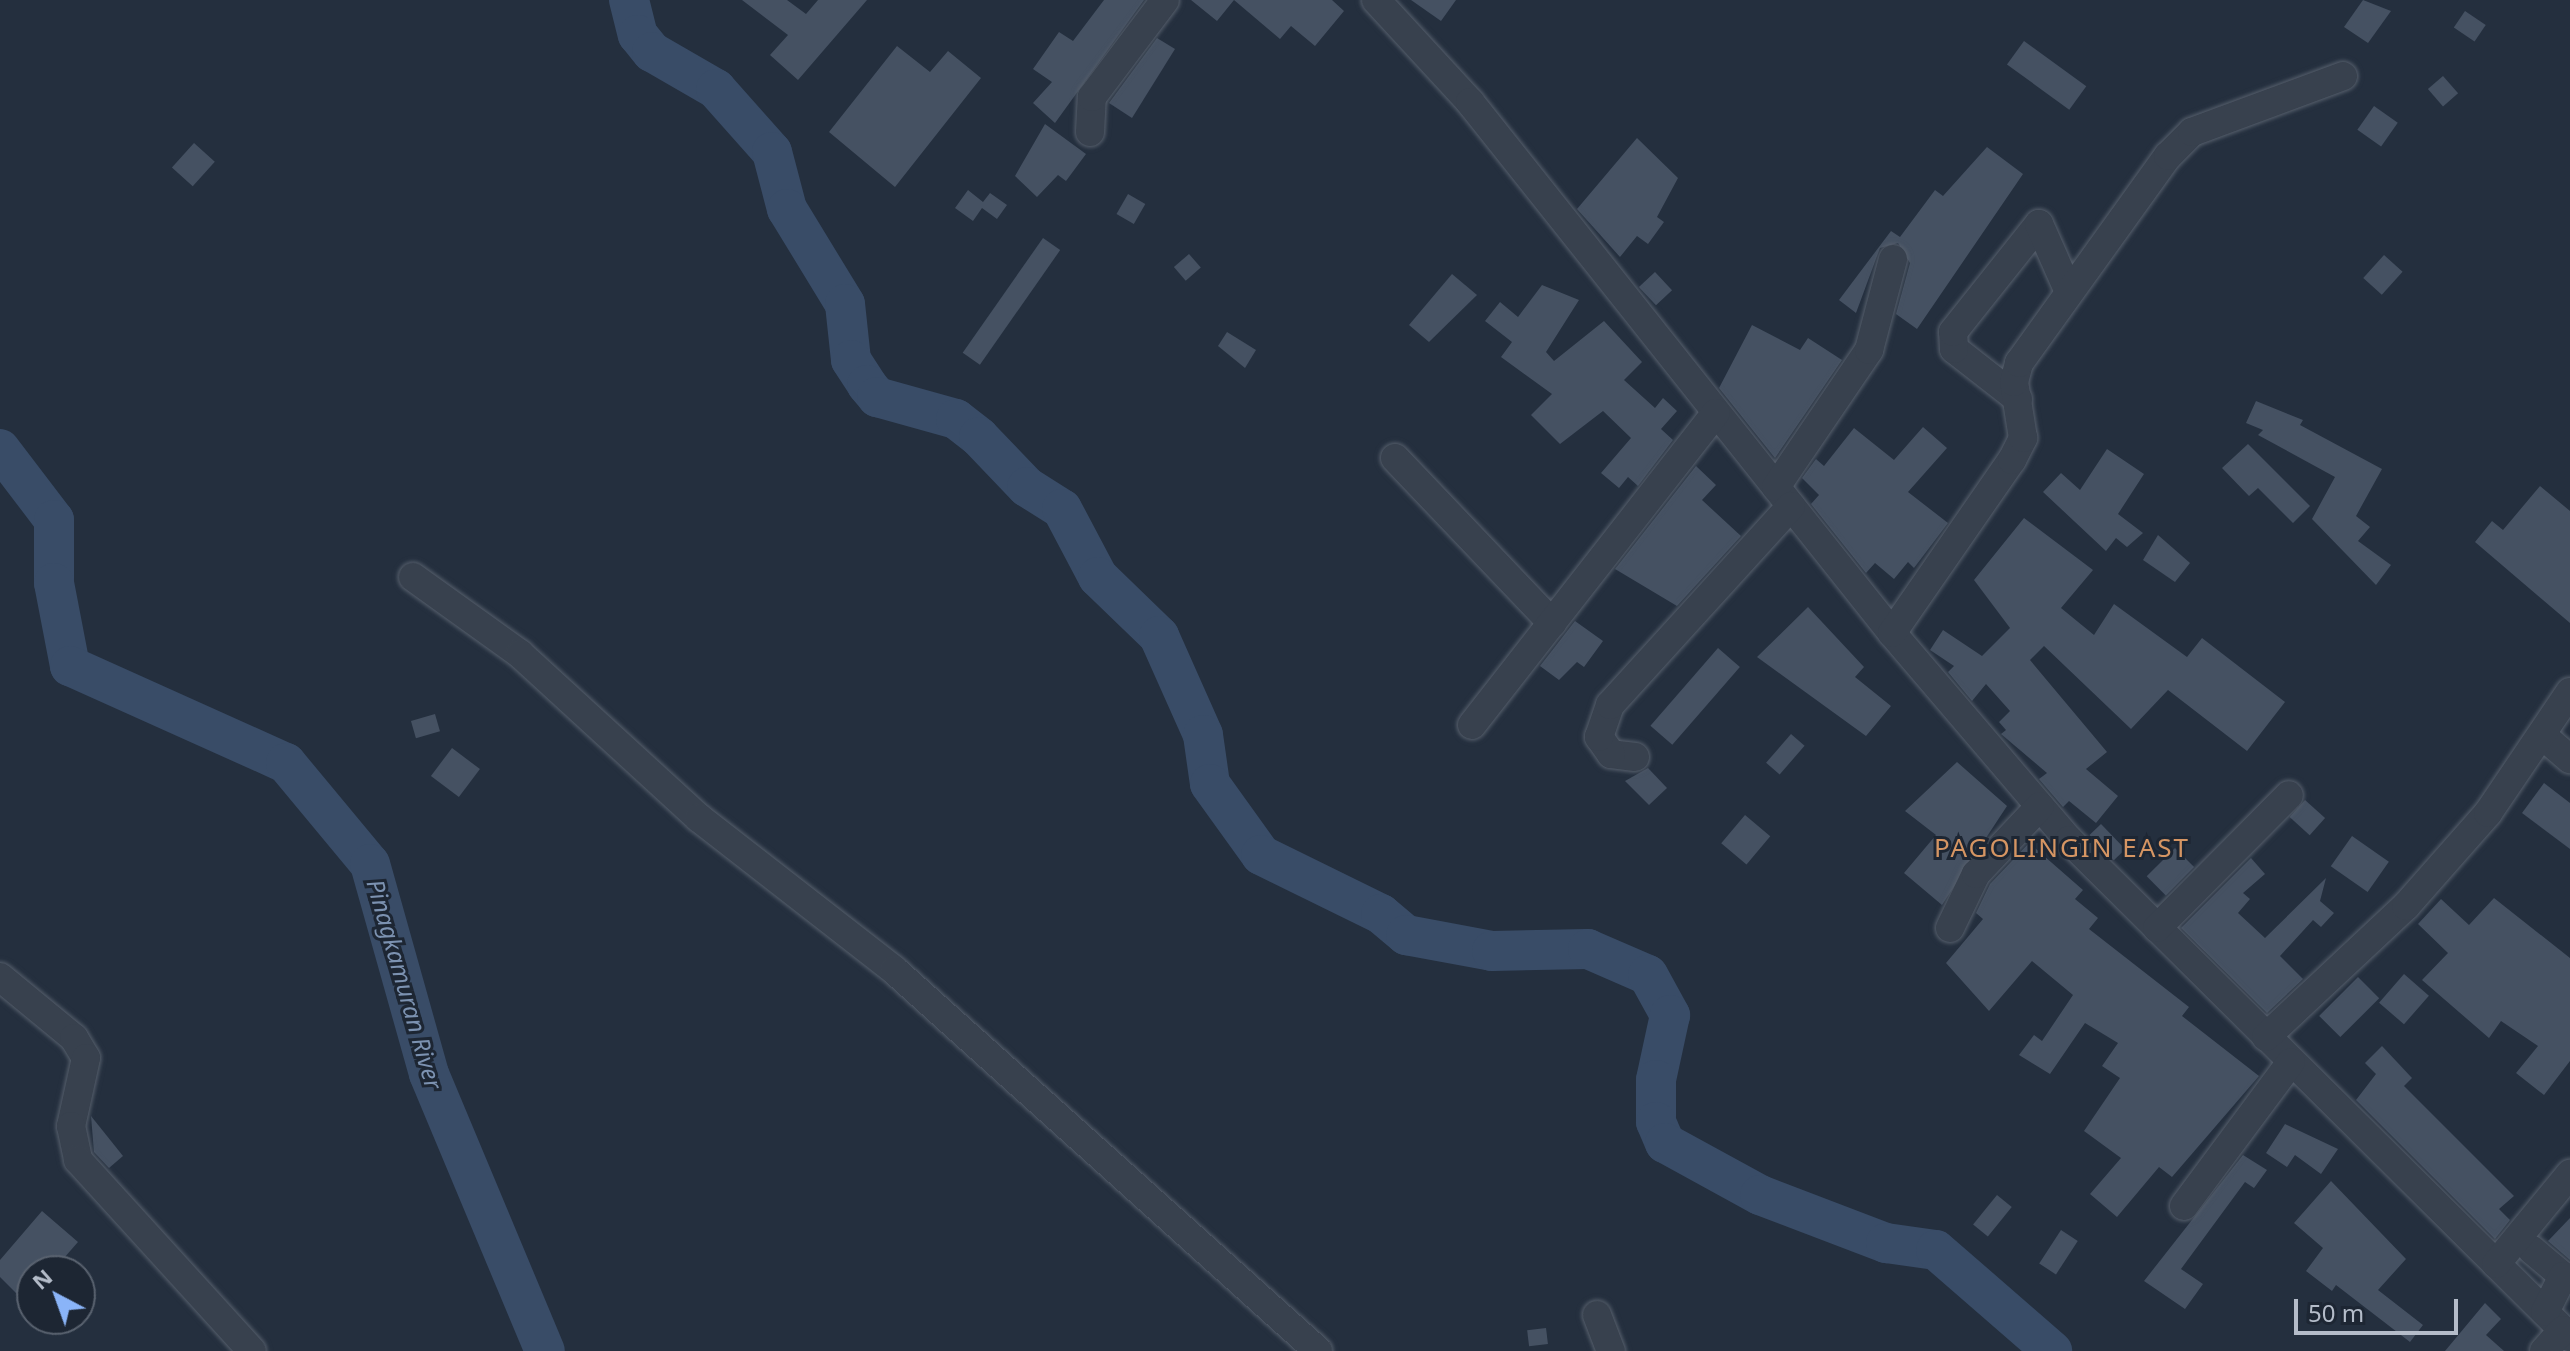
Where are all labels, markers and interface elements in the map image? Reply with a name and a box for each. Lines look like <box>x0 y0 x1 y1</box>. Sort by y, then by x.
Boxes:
district label: PAGOLINGIN EAST <box>1934 832 2190 864</box>
water label: Pinagkamuran River <box>361 876 449 1092</box>
north arrow <box>16 1255 96 1335</box>
text: N <box>25 1261 58 1296</box>
scale bar <box>2298 1283 2462 1333</box>
text: 50 m <box>2308 1296 2364 1329</box>

